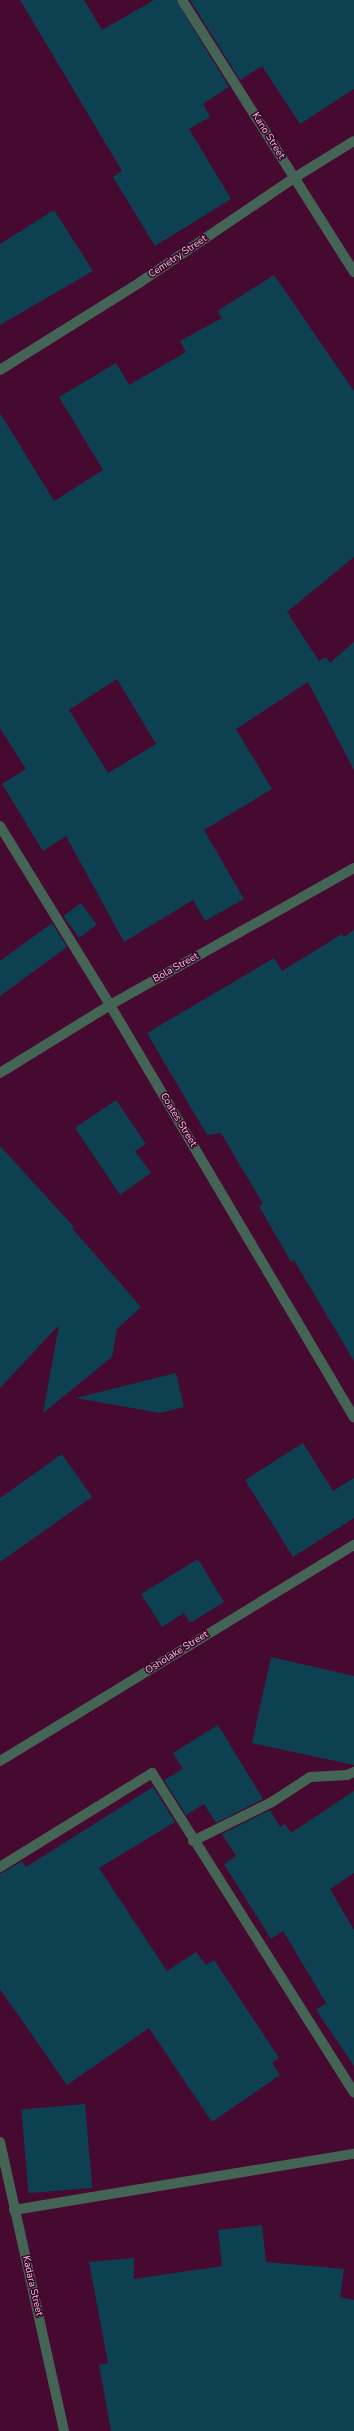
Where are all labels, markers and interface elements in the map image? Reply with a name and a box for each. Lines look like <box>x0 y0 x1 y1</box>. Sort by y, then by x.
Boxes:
street label: Kano Street <box>249 110 287 162</box>
street label: Cemetry Street <box>146 233 210 281</box>
street label: Bola Street <box>151 951 201 985</box>
street label: Coates Street <box>157 1091 199 1149</box>
street label: Osholake Street <box>143 1629 211 1677</box>
street label: Kadara Street <box>19 2255 45 2317</box>

